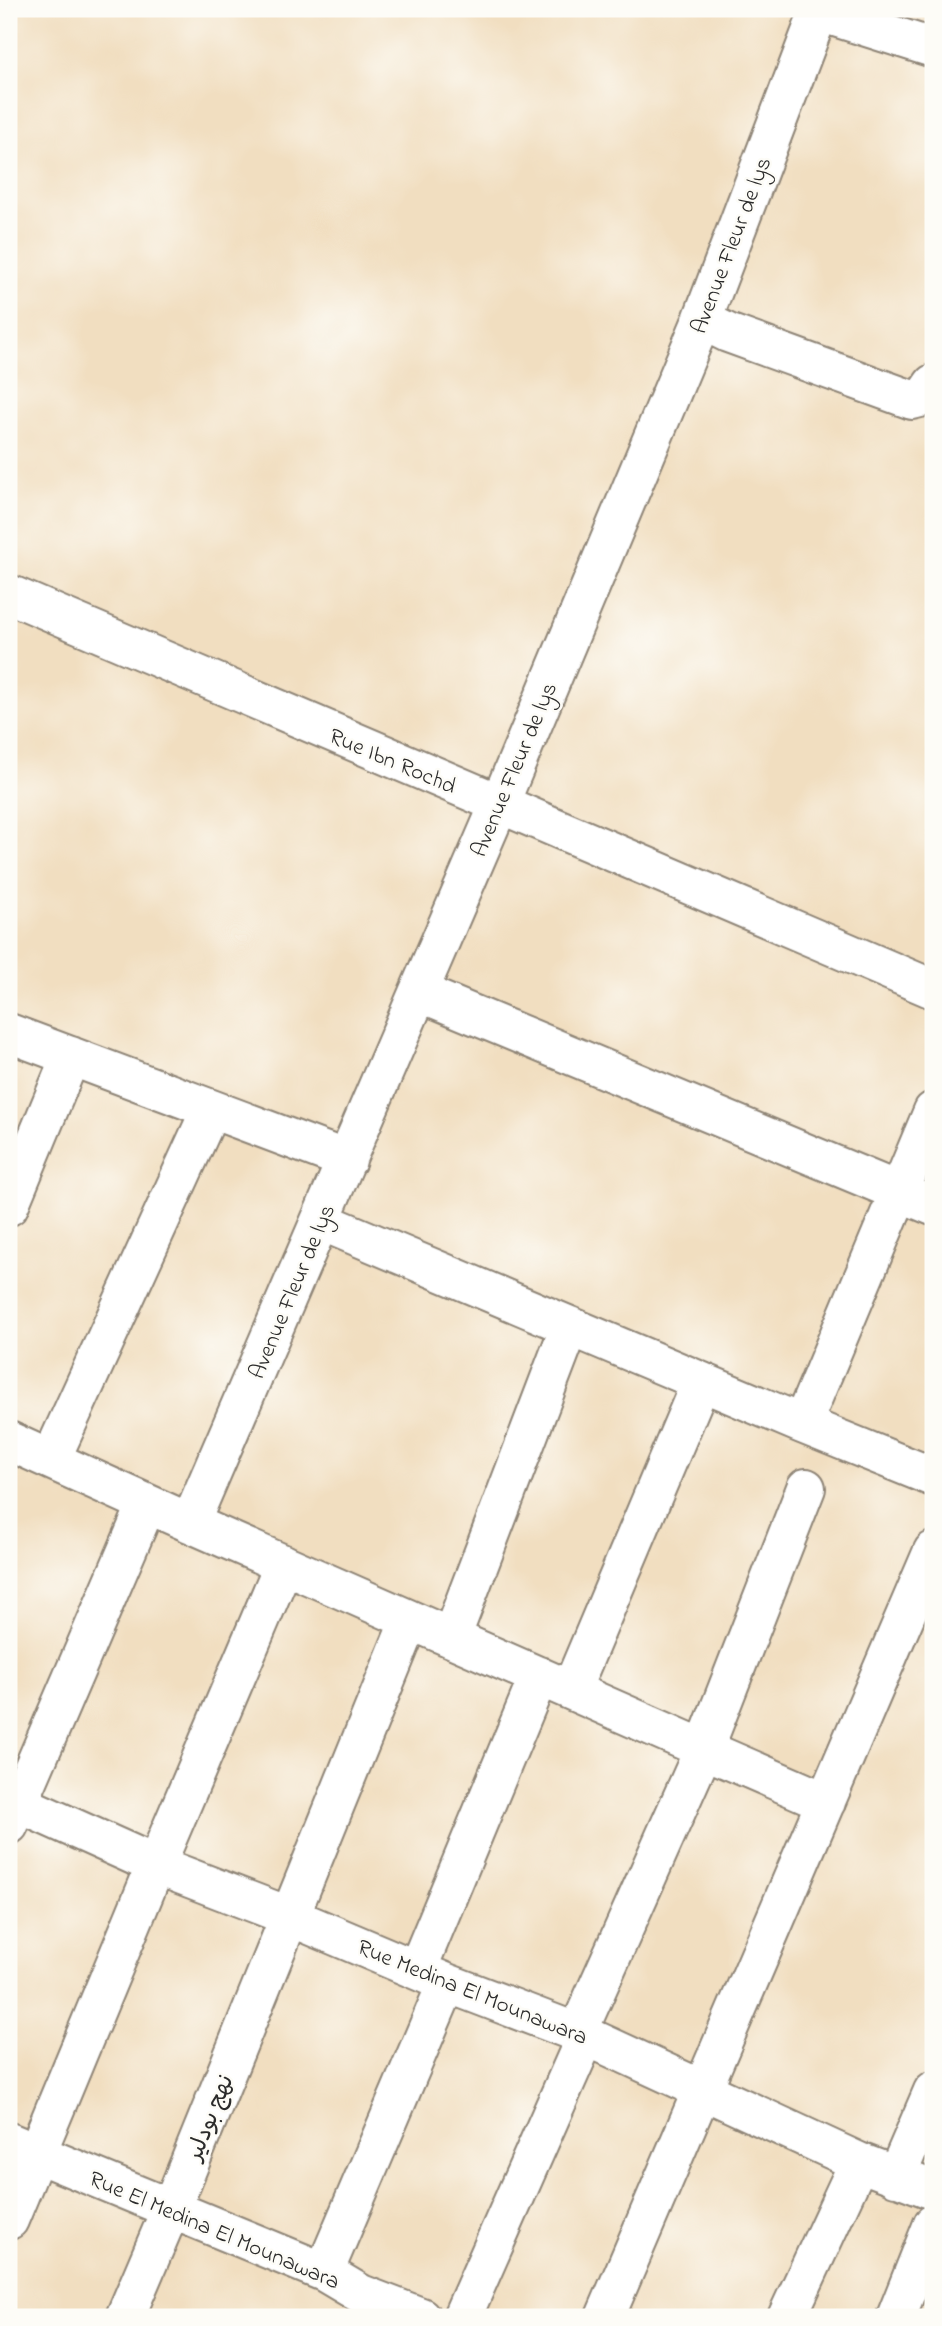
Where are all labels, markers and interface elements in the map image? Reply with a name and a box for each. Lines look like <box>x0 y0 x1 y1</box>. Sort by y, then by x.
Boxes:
street label: Avenue Fleur de lys <box>683 153 783 340</box>
street label: Avenue Fleur de lys <box>464 678 569 863</box>
street label: Rue Ibn Rochd <box>323 721 461 804</box>
street label: Avenue Fleur de lys <box>242 1200 347 1385</box>
street label: Rue Medina El Mounawara <box>352 1932 592 2055</box>
street label: نهج بودلير <box>178 2070 243 2168</box>
street label: Rue El Medina El Mounawara <box>83 2163 345 2299</box>

